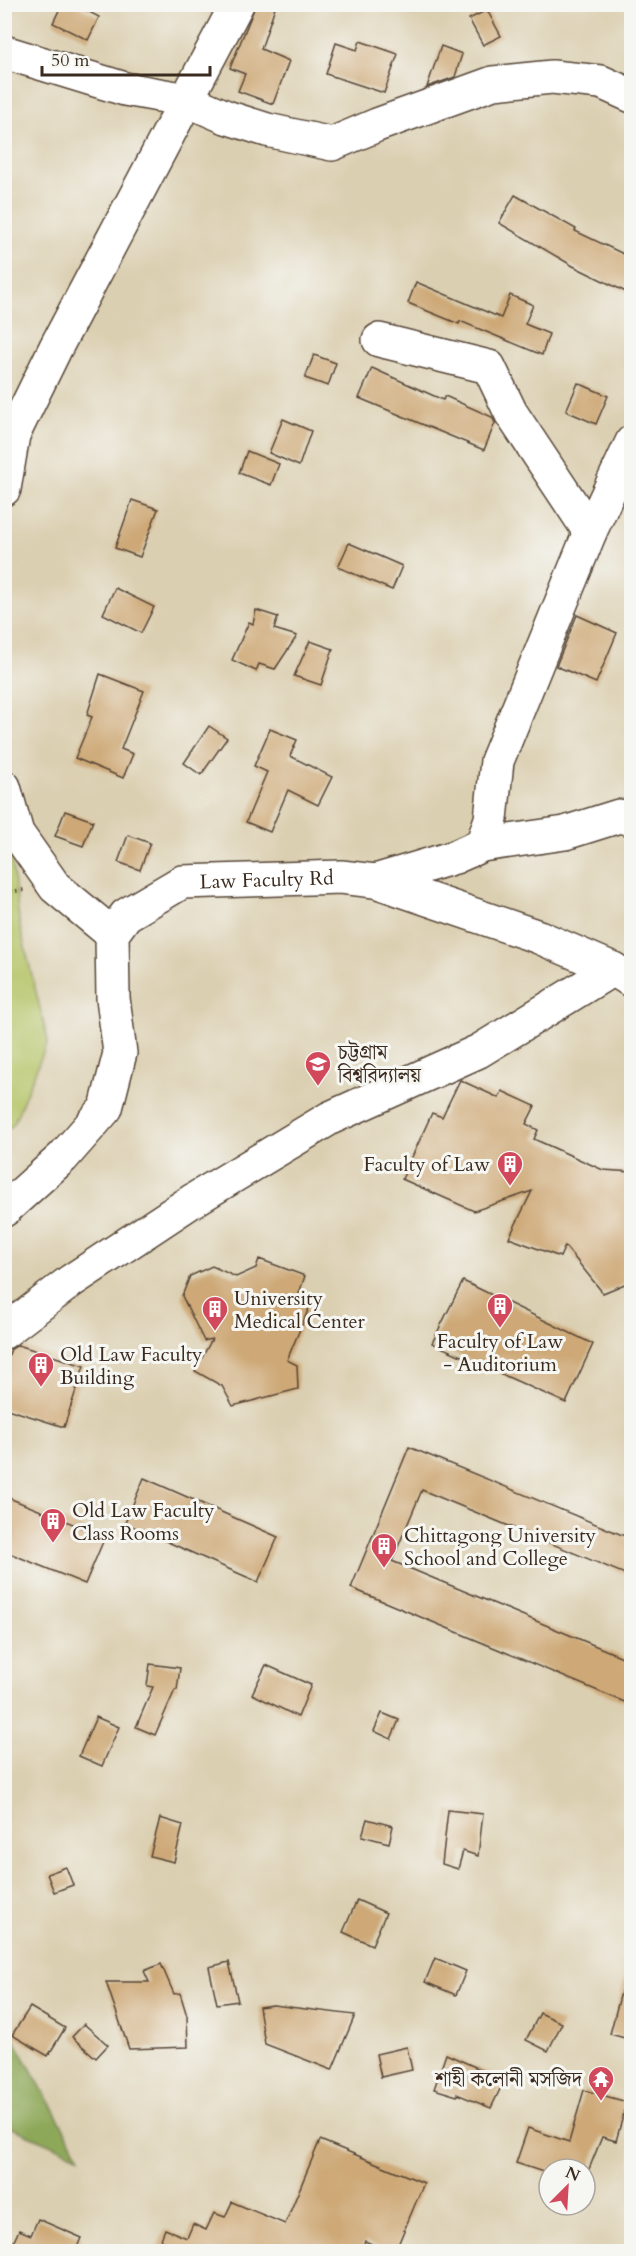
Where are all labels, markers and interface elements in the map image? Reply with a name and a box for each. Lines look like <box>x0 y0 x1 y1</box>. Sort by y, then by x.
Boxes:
scale bar <box>42 39 210 77</box>
text: 50 m <box>51 48 90 73</box>
street label: Law Faculty Rd <box>199 864 335 895</box>
place label: চট্টগ্রাম বিশ্ববিদ্যালয় <box>337 1039 422 1089</box>
school or university icon: চট্টগ্রাম বিশ্ববিদ্যালয় <box>303 1049 333 1087</box>
building icon: Faculty of Law <box>495 1149 525 1187</box>
place label: Faculty of Law <box>363 1151 490 1178</box>
place label: University Medical Center <box>234 1285 366 1335</box>
building icon: Faculty of Law - Auditorium <box>485 1291 515 1329</box>
building icon: University Medical Center <box>200 1294 230 1332</box>
place label: Faculty of Law - Auditorium <box>437 1328 563 1378</box>
place label: Old Law Faculty Building <box>60 1341 203 1391</box>
building icon: Old Law Faculty Building <box>26 1350 56 1388</box>
place label: Old Law Faculty Class Rooms <box>72 1497 215 1547</box>
building icon: Old Law Faculty Class Rooms <box>38 1506 68 1544</box>
place label: Chittagong University School and College <box>404 1522 597 1572</box>
building icon: Chittagong University School and College <box>369 1531 399 1569</box>
temple icon: শাহী কলোনী মসজিদ <box>586 2064 616 2102</box>
place label: শাহী কলোনী মসজিদ <box>434 2066 583 2093</box>
north arrow <box>537 2157 597 2217</box>
text: N <box>562 2161 584 2187</box>

